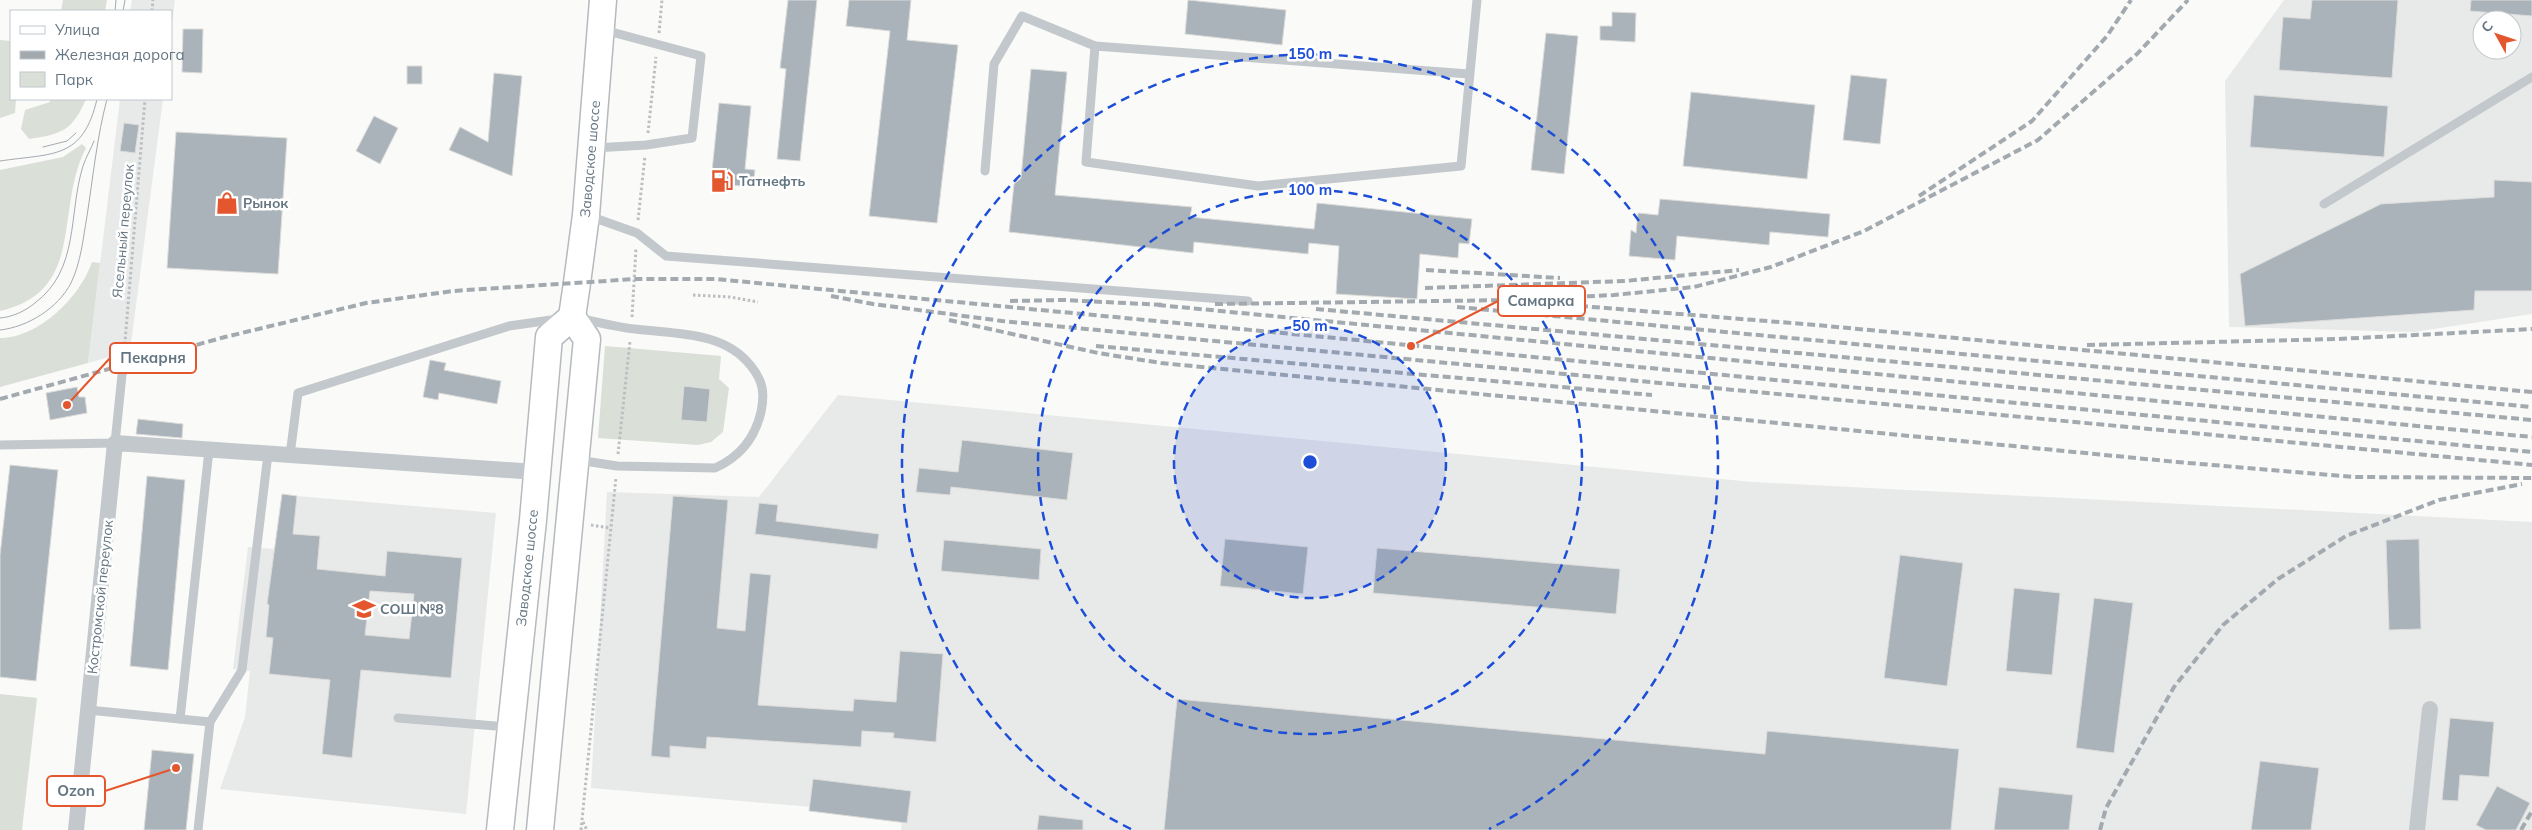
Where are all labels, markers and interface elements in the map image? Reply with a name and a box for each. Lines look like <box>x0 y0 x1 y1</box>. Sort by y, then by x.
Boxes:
legend <box>10 10 172 100</box>
north arrow <box>2472 10 2522 60</box>
text: С <box>2477 17 2497 36</box>
text: Улица <box>54 20 100 39</box>
text: 150 m <box>1288 44 1332 63</box>
text: Железная дорога <box>55 45 185 64</box>
text: Парк <box>55 70 94 89</box>
street label: Заводское шоссе <box>576 99 604 218</box>
street label: Ясельный переулок <box>108 163 138 299</box>
fuel station icon: Татнефть <box>709 168 735 194</box>
place label: Татнефть <box>739 172 806 190</box>
text: 100 m <box>1288 180 1332 199</box>
shop icon: Рынок <box>214 190 240 216</box>
place label: Рынок <box>243 194 289 212</box>
callout: Самарка <box>1498 286 1585 316</box>
text: Самарка <box>1507 291 1575 310</box>
text: 50 m <box>1292 316 1328 335</box>
callout: Пекарня <box>110 343 196 373</box>
text: Пекарня <box>120 348 186 367</box>
centre of rings <box>1301 453 1319 471</box>
street label: Заводское шоссе <box>512 508 542 628</box>
street label: Костромской переулок <box>83 519 117 675</box>
school or university icon: СОШ №8 <box>351 596 377 622</box>
place label: СОШ №8 <box>380 600 444 618</box>
callout: Ozon <box>47 776 105 806</box>
text: Ozon <box>57 781 95 800</box>

